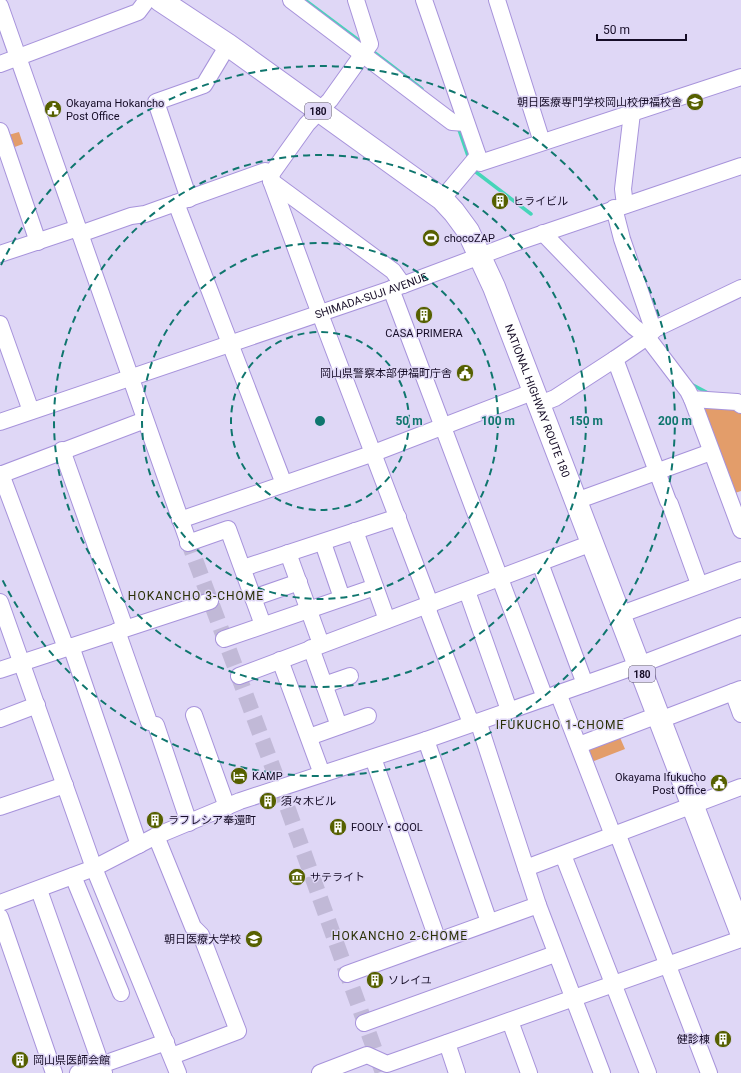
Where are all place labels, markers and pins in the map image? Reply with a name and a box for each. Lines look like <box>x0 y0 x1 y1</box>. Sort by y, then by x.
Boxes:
school or university icon: 朝日医療専門学校岡山校伊福校舎 <box>685 92 705 112</box>
place label: 朝日医療専門学校岡山校伊福校舎 <box>517 96 682 109</box>
place label: Okayama Hokancho Post Office <box>66 97 164 123</box>
public building icon: Okayama Hokancho Post Office <box>43 99 63 119</box>
building icon: ヒライビル <box>490 191 510 211</box>
place label: ヒライビル <box>513 195 568 208</box>
sports icon: chocoZAP <box>421 228 441 248</box>
place label: chocoZAP <box>444 232 495 245</box>
building icon: CASA PRIMERA <box>414 305 434 325</box>
place label: CASA PRIMERA <box>385 327 463 340</box>
public building icon: 岡山県警察本部伊福町庁舎 <box>455 363 475 383</box>
place label: 岡山県警察本部伊福町庁舎 <box>320 367 452 380</box>
centre of rings <box>313 414 327 428</box>
hotel icon: KAMP <box>229 766 249 786</box>
place label: KAMP <box>252 770 283 783</box>
place label: Okayama Ifukucho Post Office <box>615 771 706 797</box>
public building icon: Okayama Ifukucho Post Office <box>709 773 729 793</box>
building icon: 須々木ビル <box>258 791 278 811</box>
place label: 須々木ビル <box>281 795 336 808</box>
building icon: ラフレシア奉還町 <box>145 810 165 830</box>
place label: ラフレシア奉還町 <box>168 814 256 827</box>
building icon: FOOLY・COOL <box>328 817 348 837</box>
place label: FOOLY・COOL <box>351 821 423 834</box>
museum icon: サテライト <box>287 867 307 887</box>
place label: サテライト <box>310 871 365 884</box>
school or university icon: 朝日医療大学校 <box>244 929 264 949</box>
place label: 朝日医療大学校 <box>164 933 241 946</box>
building icon: ソレイユ <box>365 970 385 990</box>
place label: ソレイユ <box>388 974 432 987</box>
building icon: 健診棟 <box>713 1029 733 1049</box>
place label: 健診棟 <box>677 1033 710 1046</box>
building icon: 岡山県医師会館 <box>10 1050 30 1070</box>
place label: 岡山県医師会館 <box>33 1054 110 1067</box>

